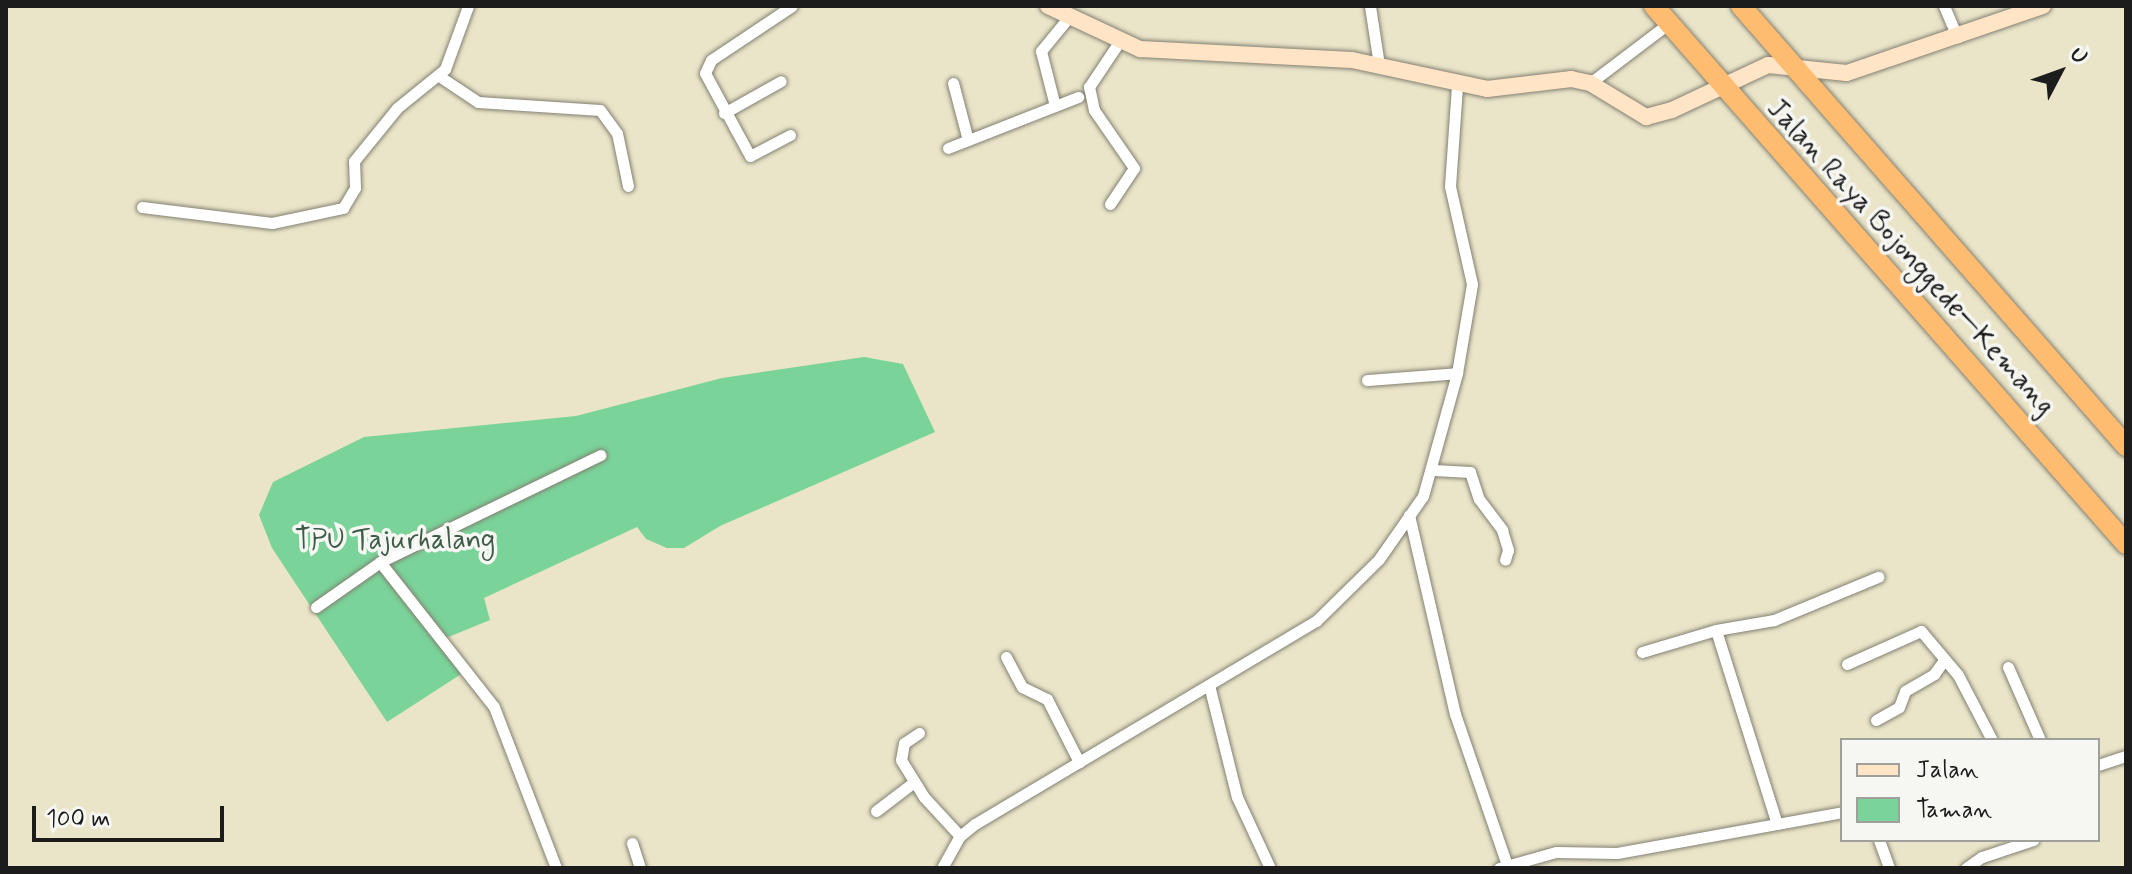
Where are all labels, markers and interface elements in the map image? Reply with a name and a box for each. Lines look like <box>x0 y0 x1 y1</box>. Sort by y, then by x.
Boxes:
north arrow <box>2020 32 2100 112</box>
text: U <box>2063 42 2093 71</box>
street label: Jalan Raya Bojonggede—Kemang <box>1757 91 2063 425</box>
park label: TPU Tajurhalang <box>292 524 498 558</box>
legend <box>1840 738 2100 842</box>
text: Jalan <box>1916 755 1979 786</box>
scale bar <box>36 790 228 840</box>
text: Taman <box>1916 795 1992 826</box>
text: 100 m <box>46 804 110 835</box>

